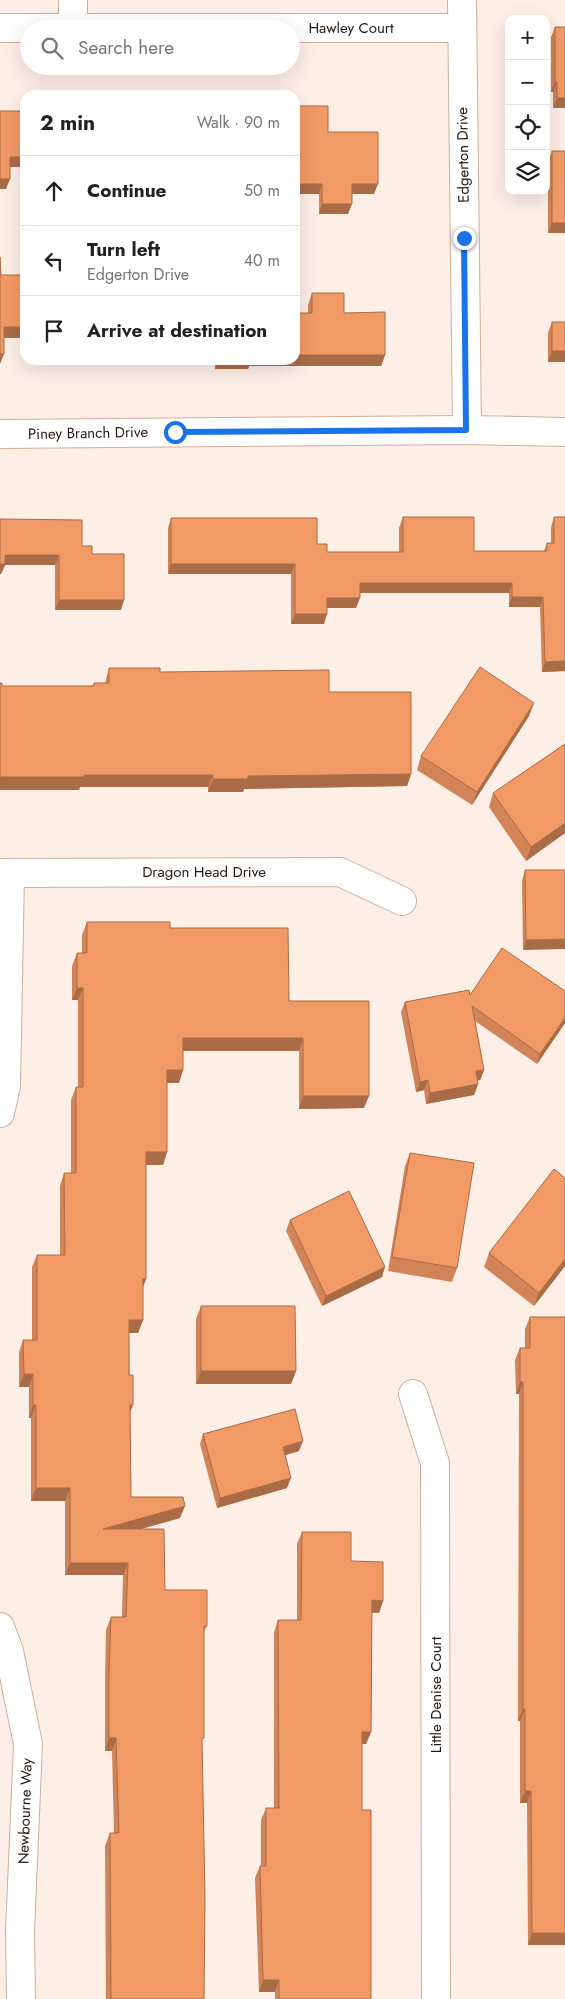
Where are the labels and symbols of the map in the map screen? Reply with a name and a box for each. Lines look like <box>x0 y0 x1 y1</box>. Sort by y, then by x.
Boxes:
street label: Hawley Court <box>308 17 394 39</box>
street label: Edgerton Drive <box>451 107 475 203</box>
route end <box>453 227 476 250</box>
street label: Piney Branch Drive <box>28 421 149 445</box>
route start <box>164 421 187 444</box>
street label: Dragon Head Drive <box>142 861 266 883</box>
street label: Little Denise Court <box>425 1636 447 1753</box>
street label: Newbourne Way <box>12 1757 38 1864</box>

